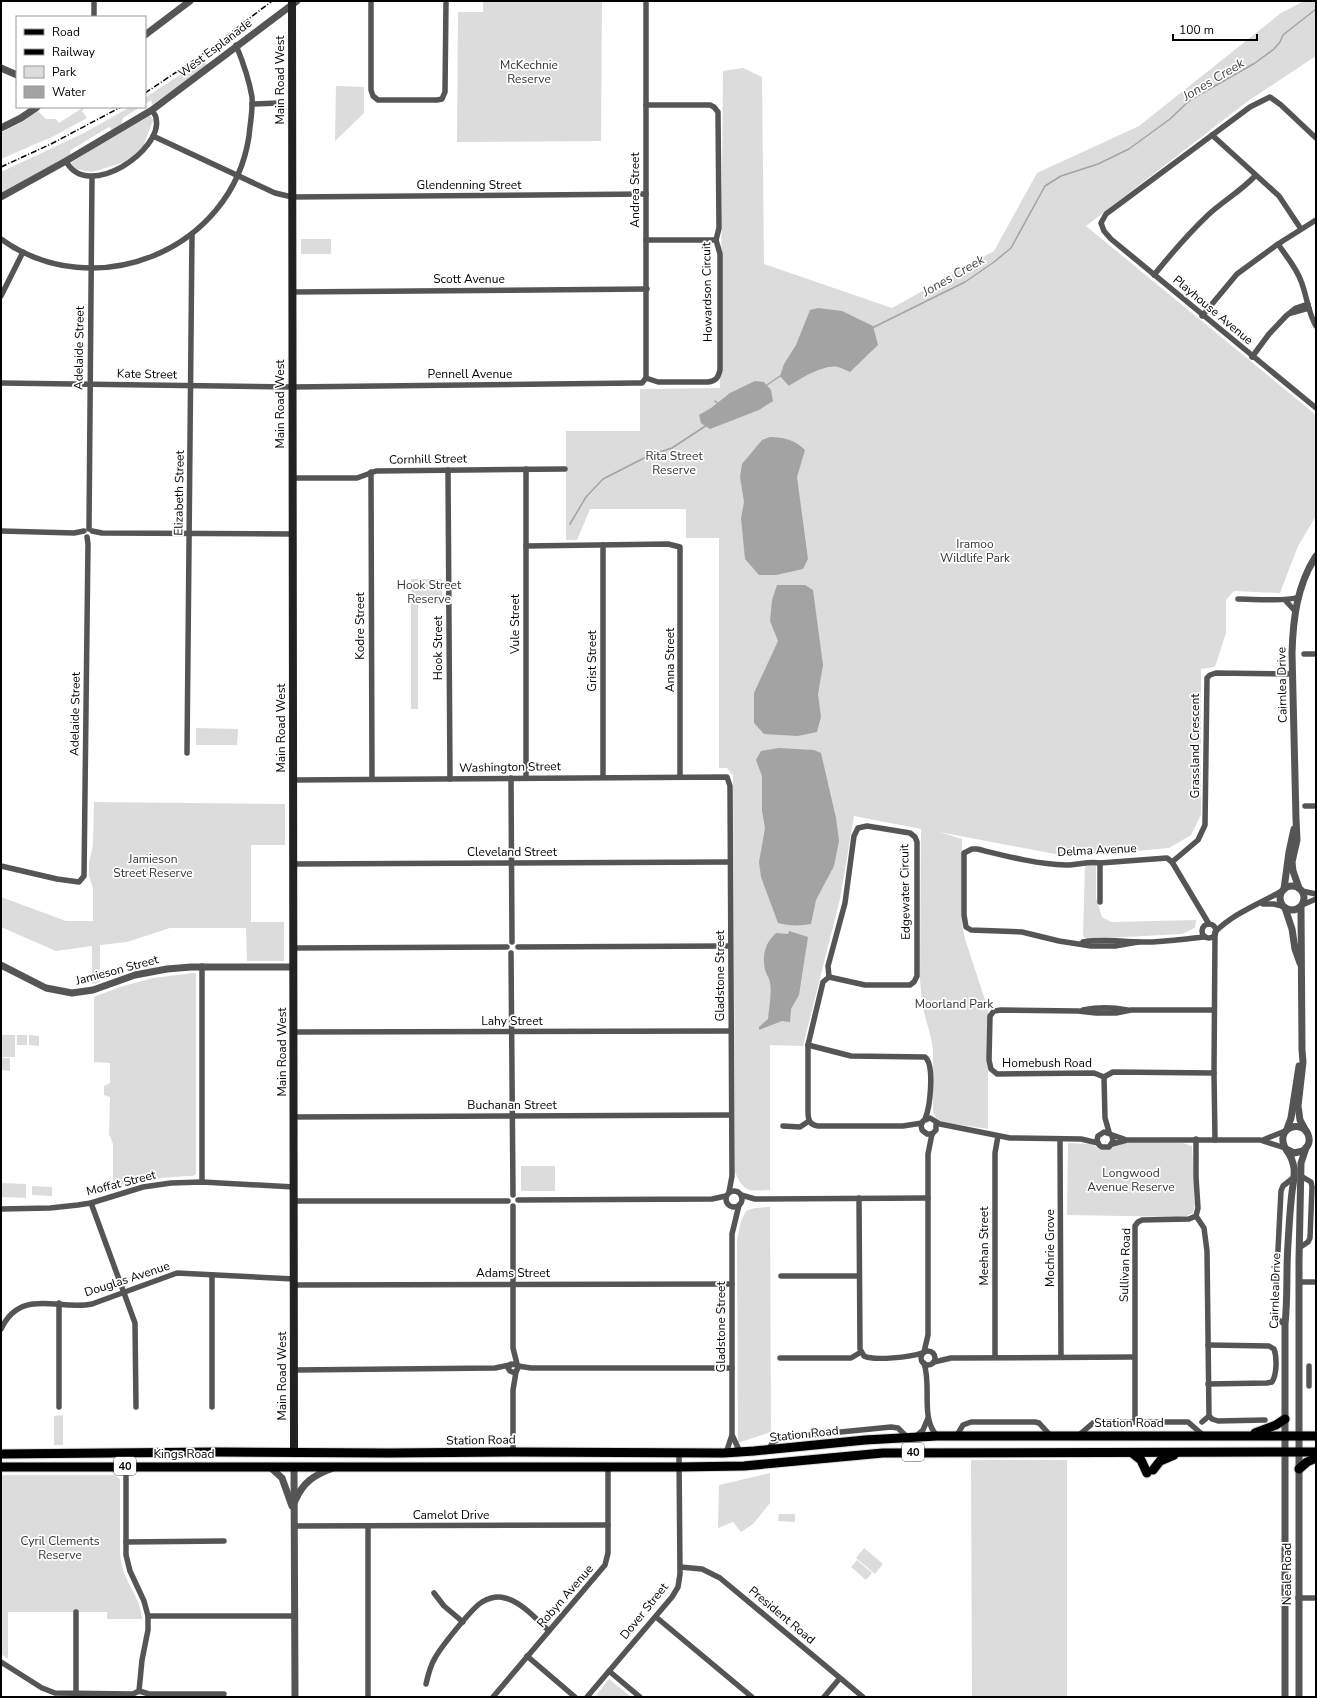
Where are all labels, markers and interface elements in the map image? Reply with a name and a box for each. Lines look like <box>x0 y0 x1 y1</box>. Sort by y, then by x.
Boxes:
street label: West Esplanade <box>175 15 255 81</box>
legend <box>16 16 146 108</box>
scale bar <box>1173 16 1257 42</box>
text: 100 m <box>1179 22 1214 38</box>
text: Road <box>52 24 80 40</box>
street label: Main Road West <box>272 35 288 125</box>
text: Railway <box>52 44 96 60</box>
water label: Jones Creek <box>1178 54 1248 106</box>
park label: McKechnie Reserve <box>500 57 558 87</box>
text: Park <box>52 64 77 80</box>
text: Water <box>52 84 86 100</box>
street label: Andrea Street <box>627 152 643 228</box>
street label: Glendenning Street <box>417 177 522 193</box>
street label: Howardson Circuit <box>698 241 716 342</box>
water label: Jones Creek <box>918 251 988 301</box>
street label: Scott Avenue <box>433 271 505 287</box>
street label: Playhouse Avenue <box>1170 272 1256 348</box>
street label: Adelaide Street <box>70 305 88 390</box>
street label: Main Road West <box>272 359 288 449</box>
street label: Kate Street <box>117 365 178 383</box>
street label: Pennell Avenue <box>428 366 512 382</box>
park label: Rita Street Reserve <box>645 448 703 478</box>
street label: Elizabeth Street <box>170 449 188 536</box>
street label: Cornhill Street <box>389 450 468 468</box>
park label: Iramoo Wildlife Park <box>940 536 1011 566</box>
park label: Hook Street Reserve <box>397 577 462 607</box>
street label: Kodre Street <box>352 591 368 660</box>
street label: Vule Street <box>507 593 523 655</box>
street label: Hook Street <box>430 615 446 680</box>
street label: Anna Street <box>662 627 678 692</box>
street label: Grist Street <box>584 629 600 692</box>
street label: Cairnlea Drive <box>1273 647 1291 723</box>
street label: Adelaide Street <box>66 671 84 756</box>
street label: Main Road West <box>273 683 289 773</box>
street label: Grassland Crescent <box>1187 693 1203 798</box>
street label: Washington Street <box>459 758 562 776</box>
street label: Delma Avenue <box>1057 840 1137 860</box>
street label: Edgewater Circuit <box>896 843 914 940</box>
street label: Cleveland Street <box>467 844 558 860</box>
park label: Jamieson Street Reserve <box>113 851 193 881</box>
street label: Gladstone Street <box>712 930 728 1022</box>
street label: Jamieson Street <box>73 951 161 989</box>
park label: Moorland Park <box>915 996 994 1012</box>
street label: Main Road West <box>274 1007 290 1097</box>
street label: Lahy Street <box>481 1013 544 1029</box>
street label: Homebush Road <box>1002 1055 1092 1071</box>
street label: Buchanan Street <box>467 1097 557 1113</box>
park label: Longwood Avenue Reserve <box>1087 1165 1175 1195</box>
street label: Moffat Street <box>85 1166 158 1199</box>
street label: Meehan Street <box>976 1206 992 1285</box>
street label: Mochrie Grove <box>1042 1209 1058 1287</box>
street label: Sullivan Road <box>1116 1228 1134 1302</box>
street label: Cairnlea Drive <box>1266 1253 1284 1329</box>
street label: Douglas Avenue <box>82 1258 172 1300</box>
street label: Adams Street <box>476 1265 551 1281</box>
street label: Gladstone Street <box>713 1281 729 1373</box>
street label: Main Road West <box>274 1331 290 1421</box>
street label: Station Road <box>1094 1415 1164 1431</box>
street label: Station Road <box>769 1422 839 1446</box>
street label: Station Road <box>446 1431 516 1449</box>
road number: 40 <box>902 1443 924 1461</box>
street label: Kings Road <box>154 1446 214 1462</box>
road number: 40 <box>114 1457 136 1475</box>
street label: Camelot Drive <box>413 1507 489 1523</box>
park label: Cyril Clements Reserve <box>20 1533 100 1563</box>
street label: Neale Road <box>1279 1543 1295 1605</box>
street label: Robyn Avenue <box>533 1561 597 1631</box>
street label: Dover Street <box>616 1579 672 1642</box>
street label: President Road <box>745 1583 819 1647</box>

